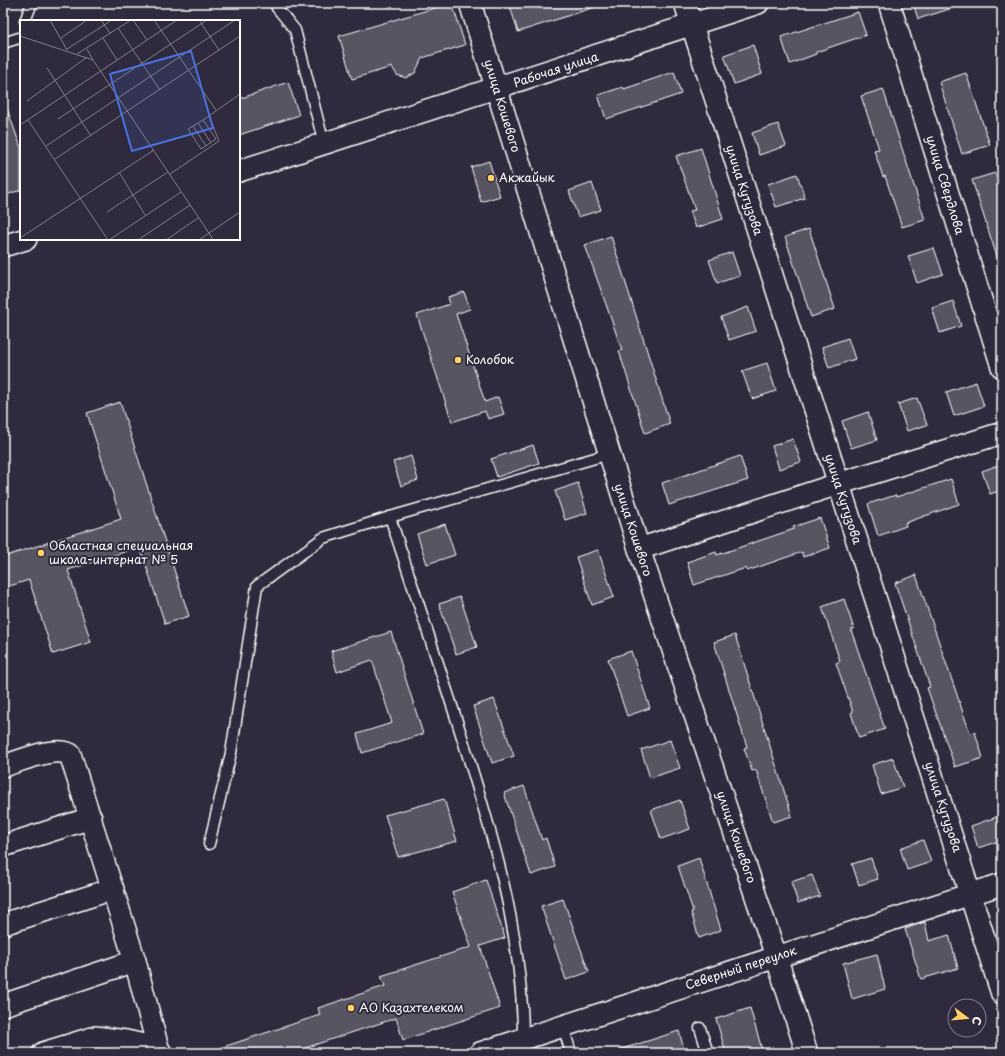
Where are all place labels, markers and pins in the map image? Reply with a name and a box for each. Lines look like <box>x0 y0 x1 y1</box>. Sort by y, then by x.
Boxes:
place label: Акжайык <box>499 168 556 186</box>
marker: Акжайык <box>486 173 496 183</box>
place label: Колобок <box>466 350 515 368</box>
marker: Колобок <box>453 355 463 365</box>
place label: Областная специальная школа-интернат № 5 <box>49 536 193 568</box>
marker: Областная специальная школа-интернат № 5 <box>36 548 46 558</box>
place label: АО Казахтелеком <box>359 998 464 1016</box>
marker: АО Казахтелеком <box>346 1003 356 1013</box>

